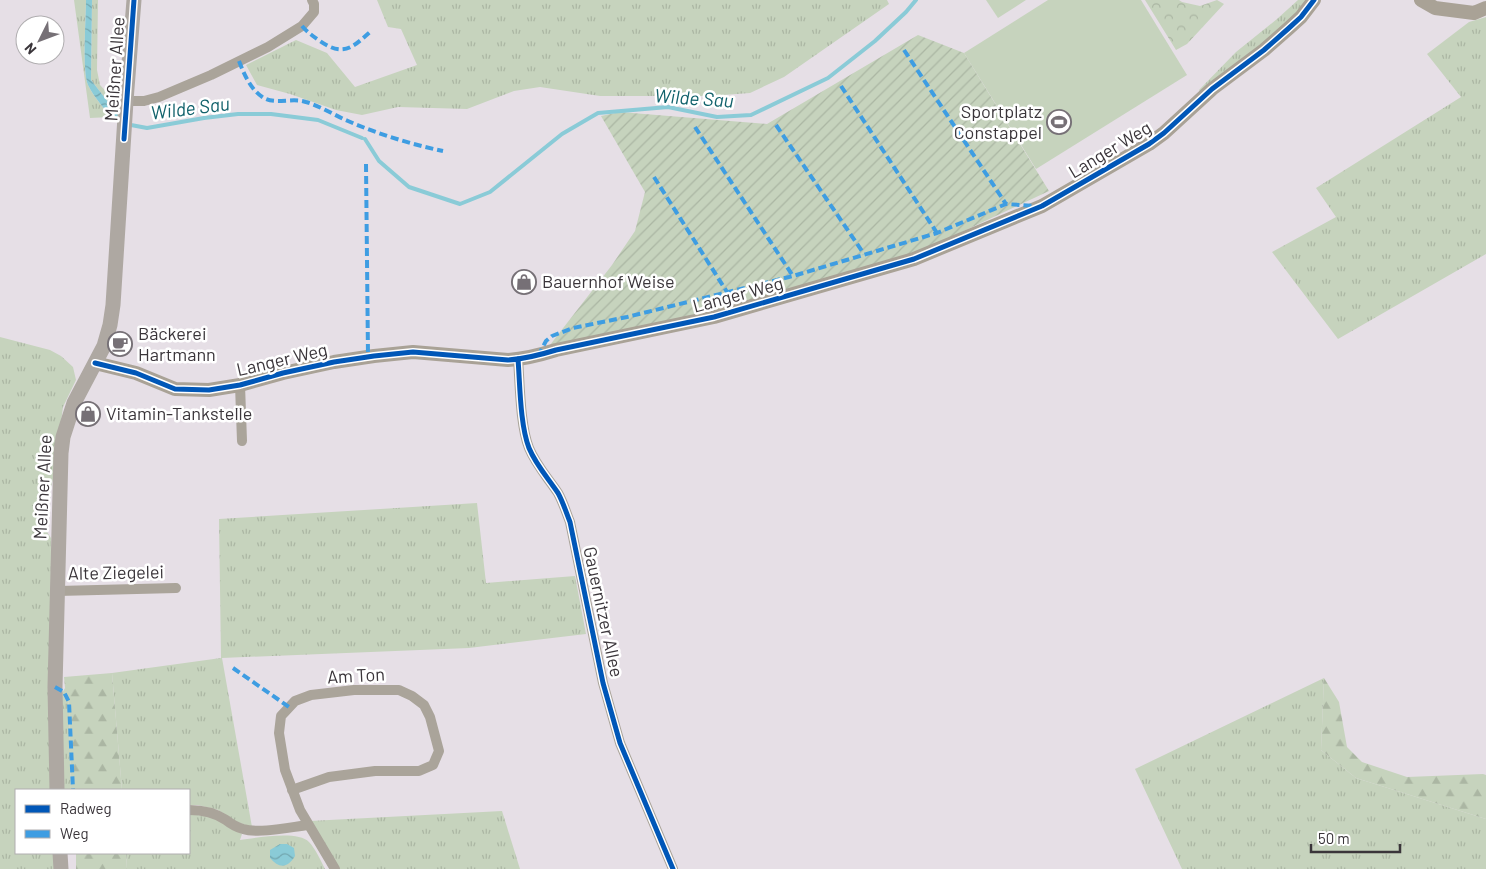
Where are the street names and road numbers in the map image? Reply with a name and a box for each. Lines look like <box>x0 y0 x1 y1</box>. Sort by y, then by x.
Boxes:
street label: Meißner Allee <box>99 16 129 122</box>
street label: Langer Weg <box>1064 116 1155 182</box>
street label: Langer Weg <box>690 271 785 317</box>
street label: Langer Weg <box>234 338 329 380</box>
street label: Meißner Allee <box>28 434 56 540</box>
street label: Gauernitzer Allee <box>579 545 629 679</box>
street label: Alte Ziegelei <box>68 560 164 584</box>
street label: Am Ton <box>326 663 385 688</box>

